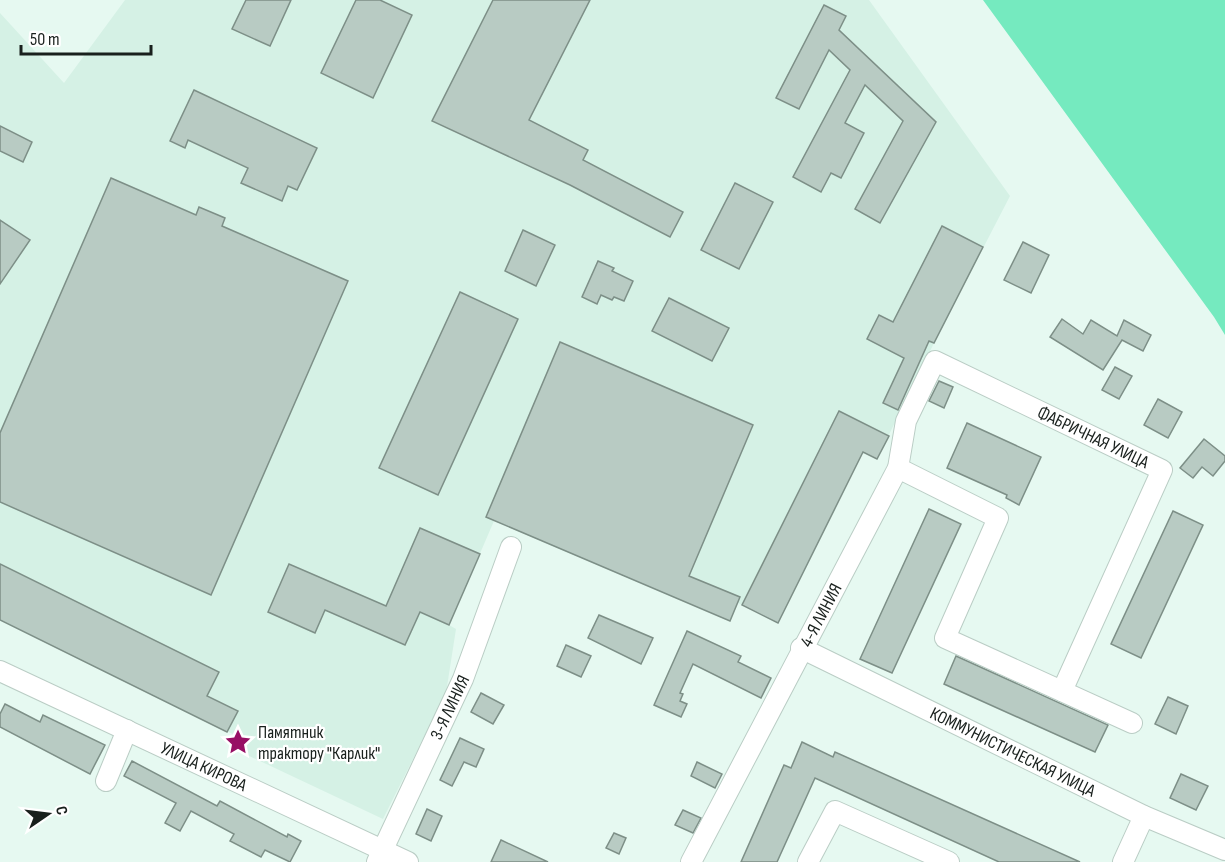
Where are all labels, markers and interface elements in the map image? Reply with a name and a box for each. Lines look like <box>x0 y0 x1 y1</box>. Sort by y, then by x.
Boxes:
scale bar <box>21 18 152 56</box>
text: 50 m <box>30 29 60 50</box>
street label: ФАБРИЧНАЯ УЛИЦА <box>1034 401 1153 473</box>
street label: 4-Я ЛИНИЯ <box>795 580 846 650</box>
street label: 3-Я ЛИНИЯ <box>426 672 474 743</box>
street label: КОММУНИСТИЧЕСКАЯ УЛИЦА <box>927 702 1099 801</box>
place label: Памятник трактору "Карлик" <box>258 722 380 764</box>
place icon: Памятник трактору "Карлик" <box>223 727 253 757</box>
street label: УЛИЦА КИРОВА <box>157 737 251 796</box>
north arrow <box>18 784 78 844</box>
text: С <box>51 804 71 817</box>

